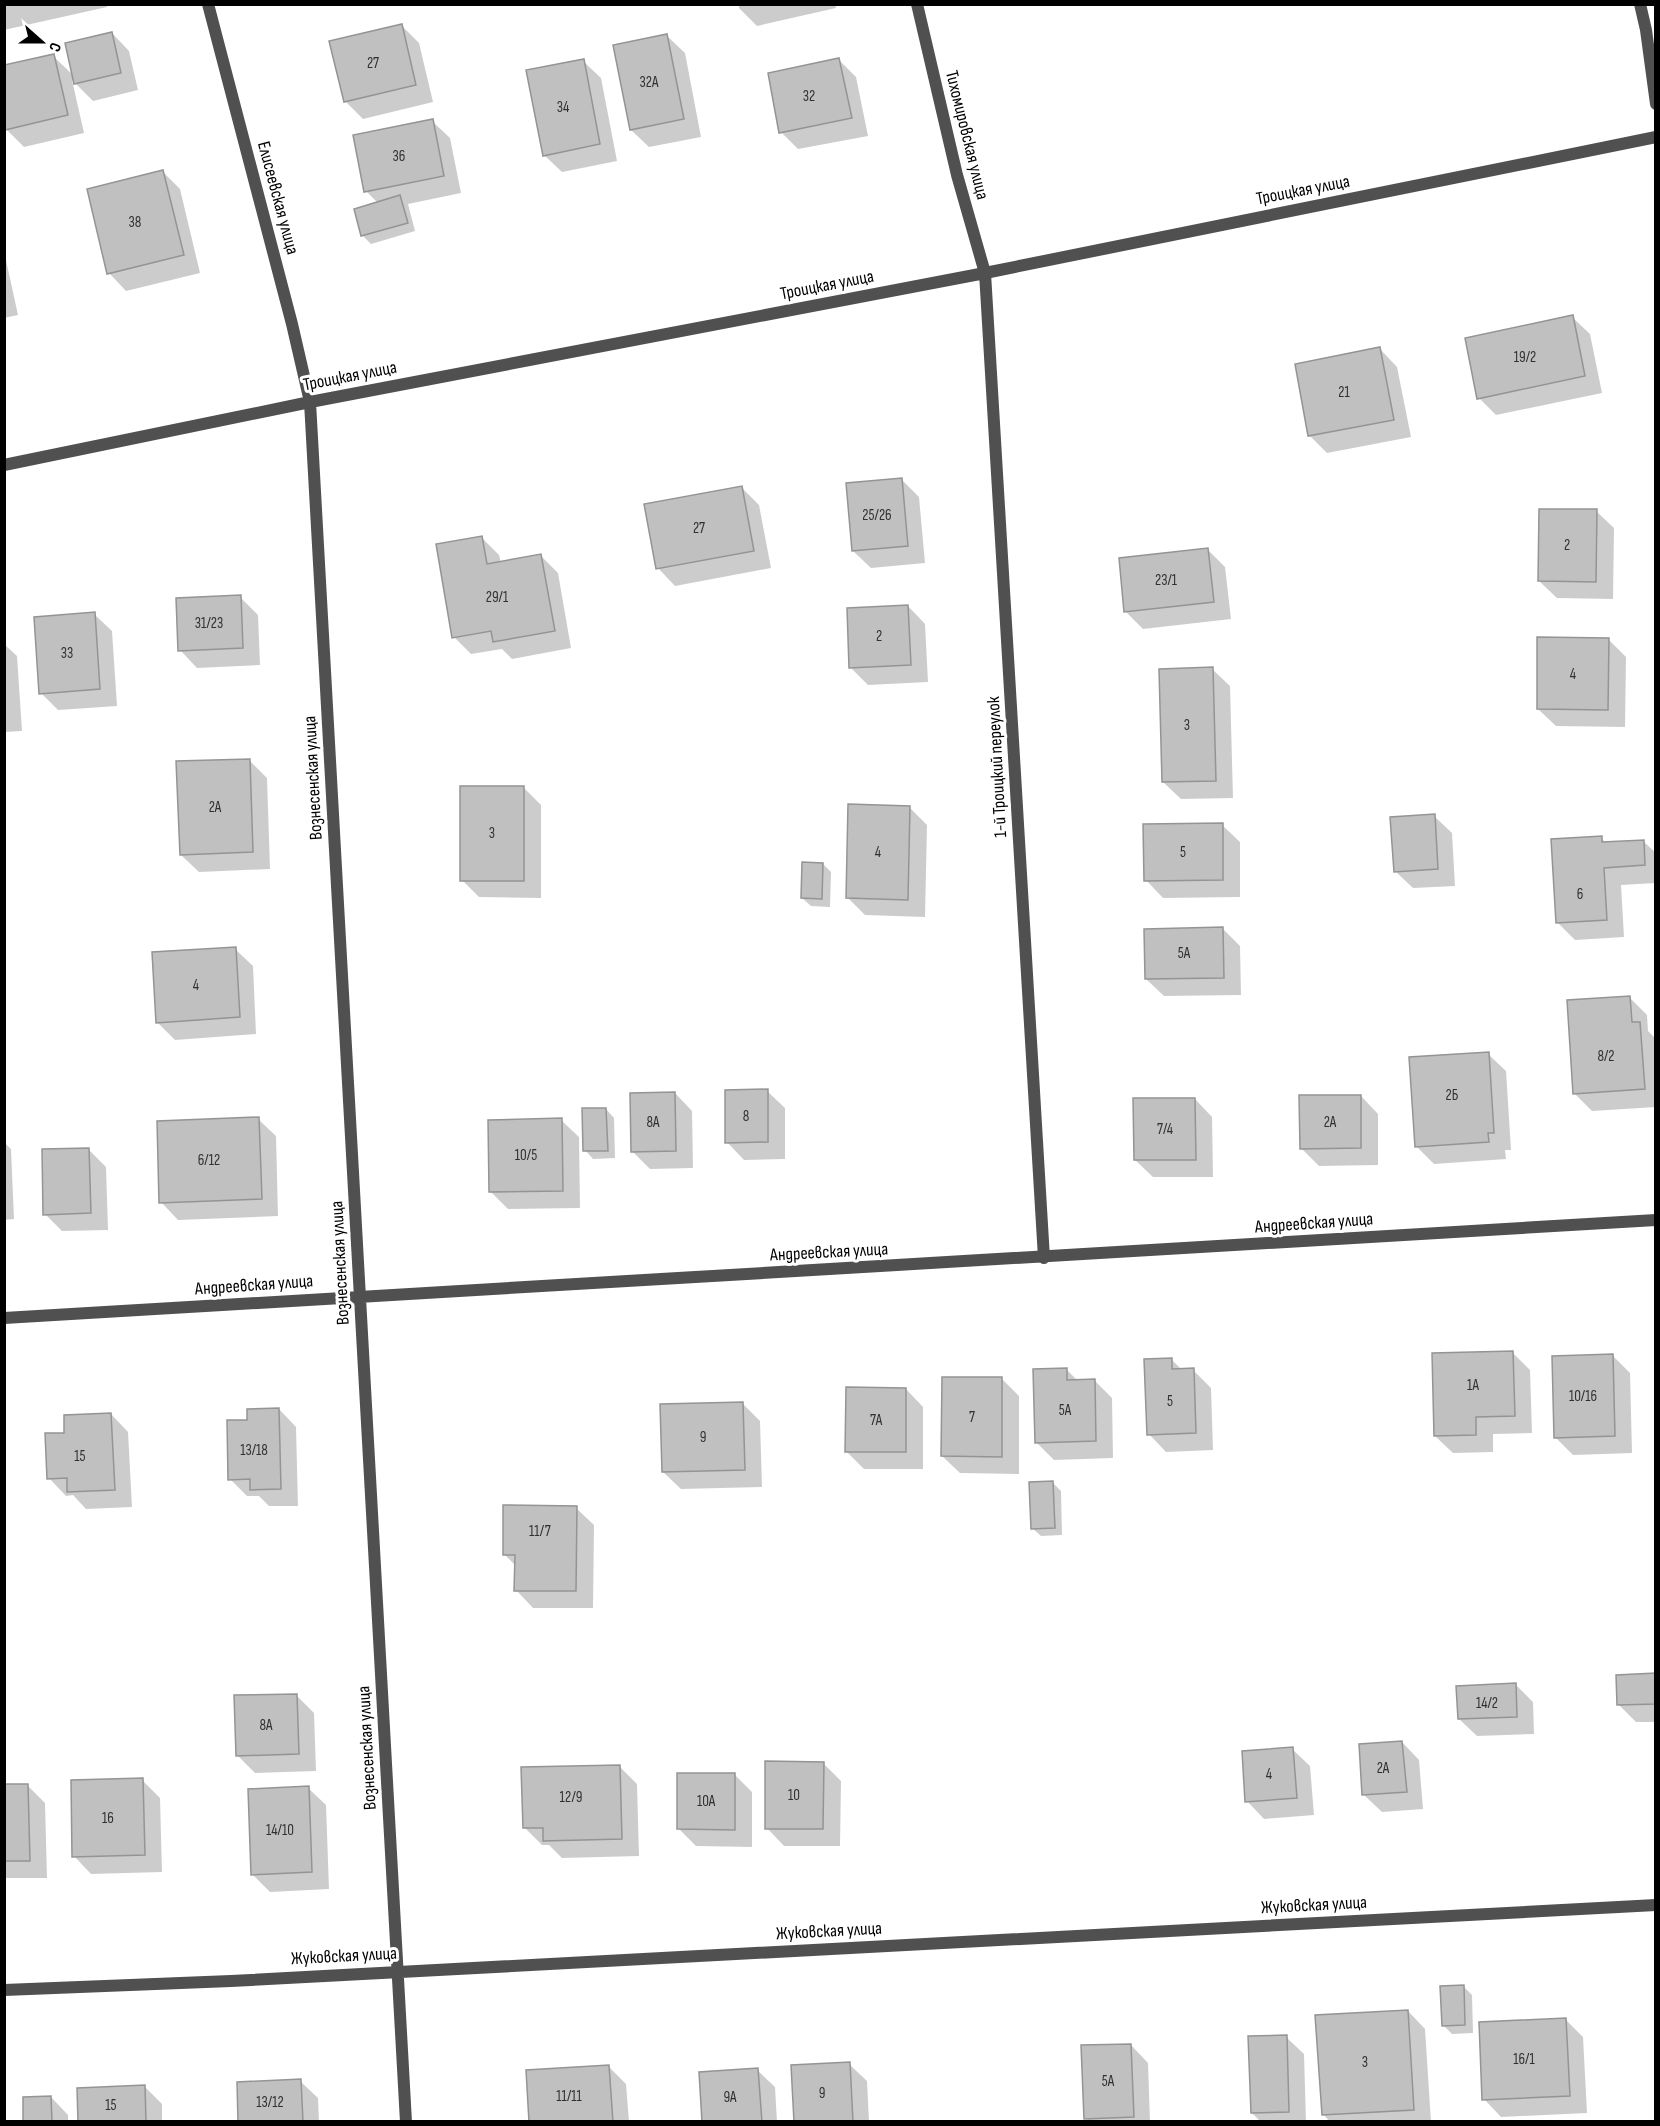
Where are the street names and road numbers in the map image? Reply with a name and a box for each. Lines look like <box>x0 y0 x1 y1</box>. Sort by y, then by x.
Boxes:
street label: Тихомировская улица <box>941 68 993 202</box>
street label: Елисеевская улица <box>253 139 303 257</box>
street label: Троицкая улица <box>1255 171 1352 209</box>
street label: Троицкая улица <box>779 266 876 304</box>
street label: Троицкая улица <box>302 357 399 395</box>
street label: 1-й Троицкий переулок <box>983 696 1011 838</box>
street label: Вознесенская улица <box>299 715 327 841</box>
street label: Вознесенская улица <box>326 1200 354 1326</box>
street label: Андреевская улица <box>1253 1208 1374 1238</box>
street label: Андреевская улица <box>768 1238 889 1266</box>
street label: Андреевская улица <box>193 1270 314 1300</box>
street label: Вознесенская улица <box>353 1685 381 1811</box>
street label: Жуковская улица <box>1261 1892 1368 1918</box>
street label: Жуковская улица <box>776 1918 883 1944</box>
street label: Жуковская улица <box>291 1943 398 1969</box>

